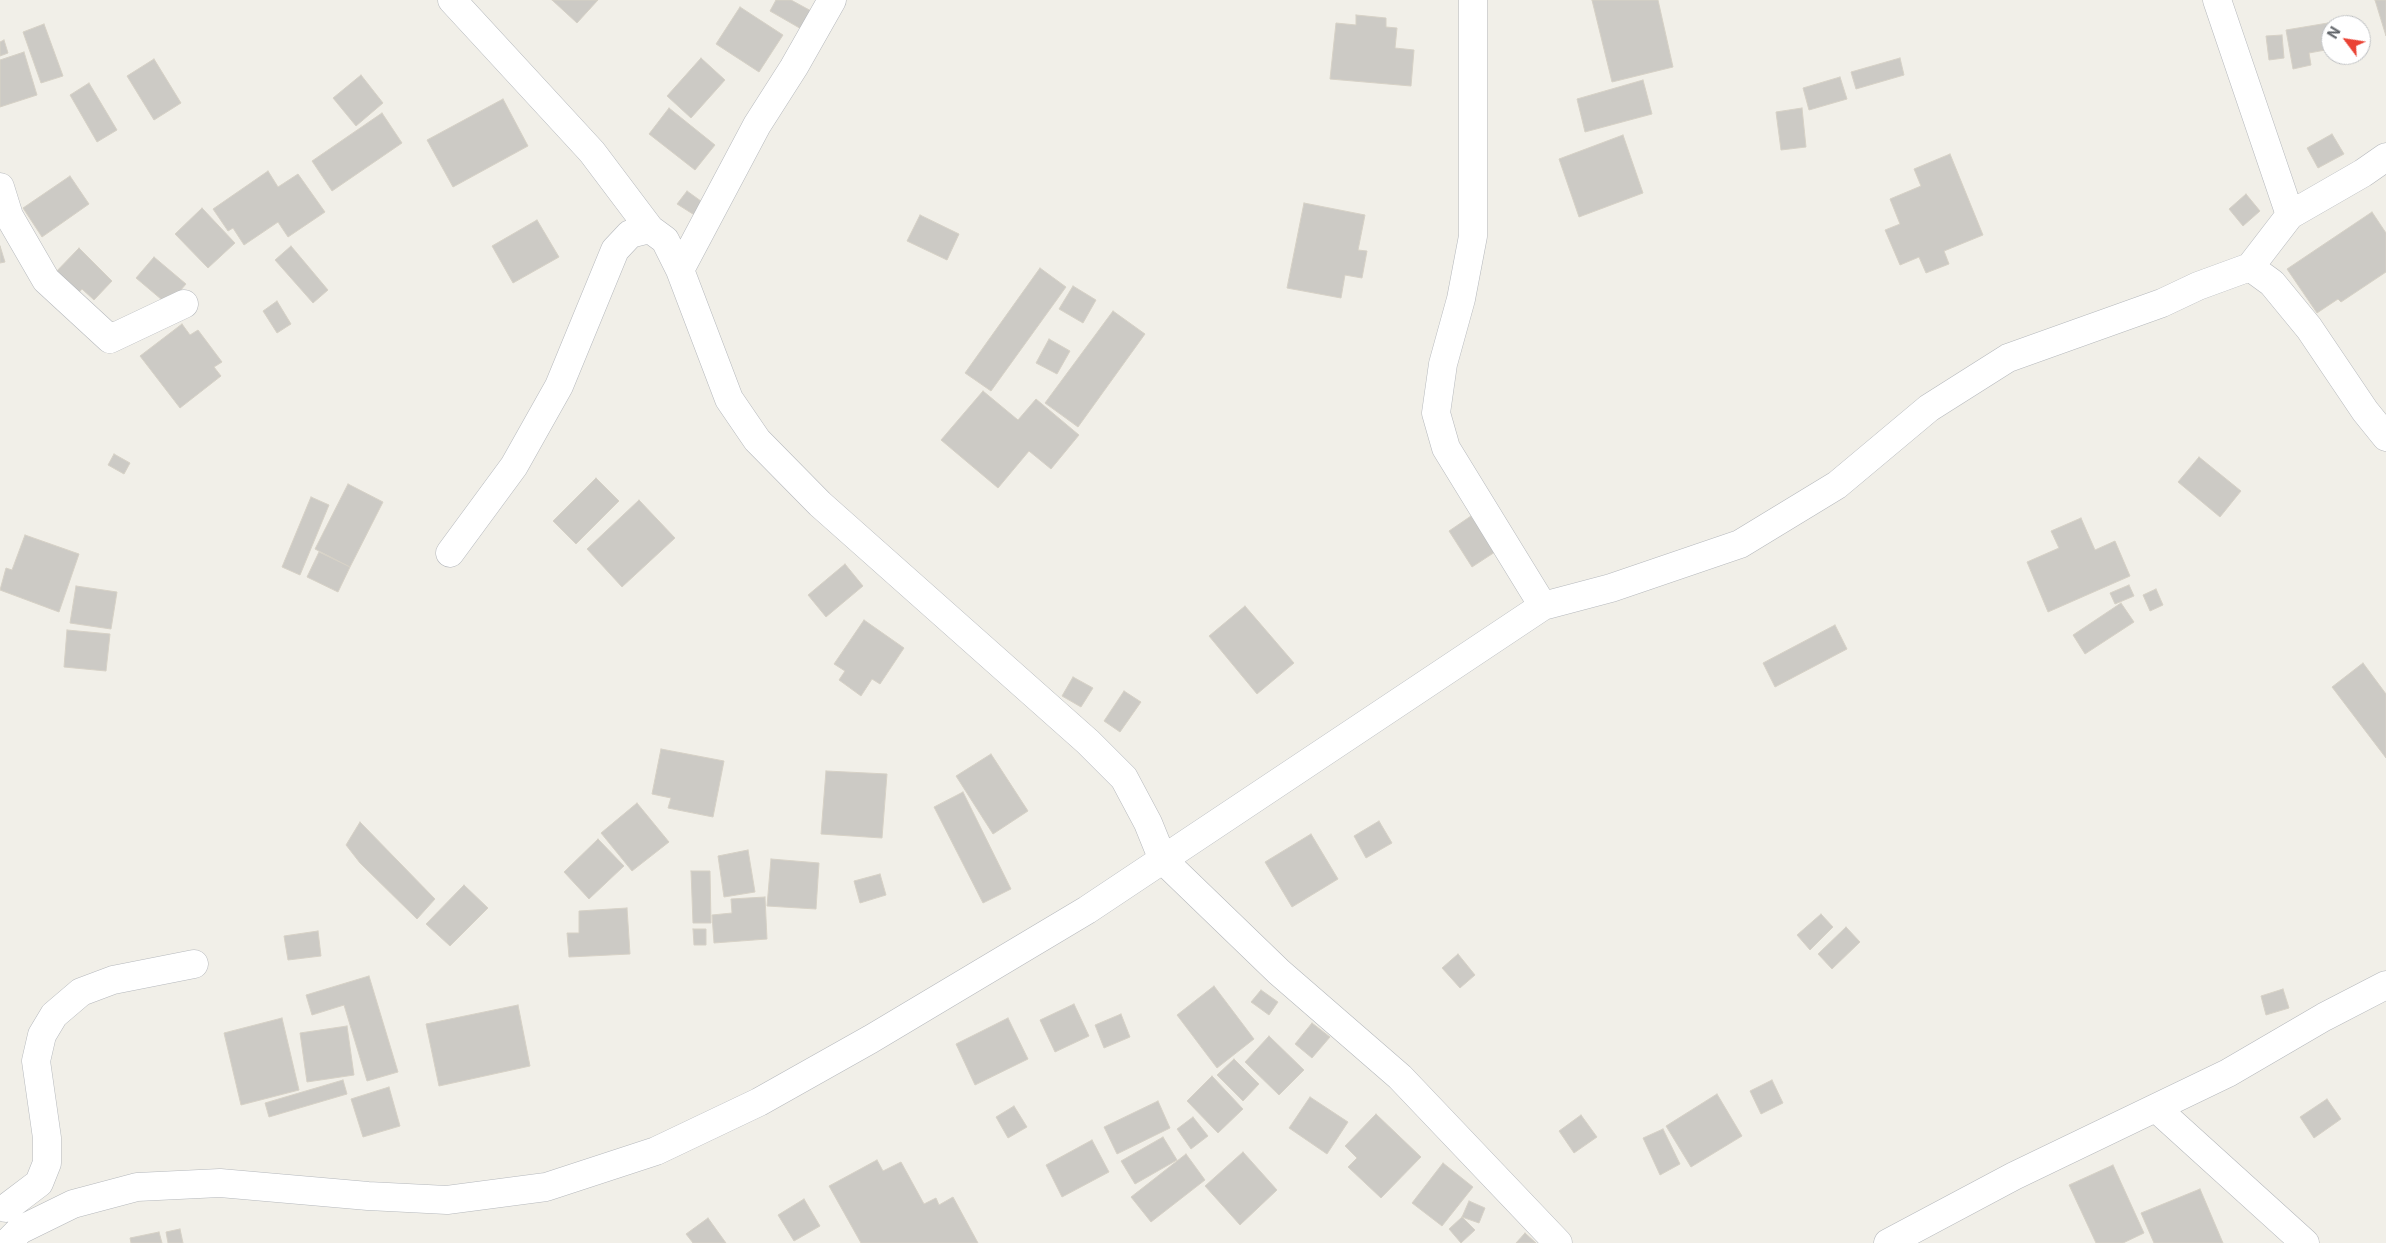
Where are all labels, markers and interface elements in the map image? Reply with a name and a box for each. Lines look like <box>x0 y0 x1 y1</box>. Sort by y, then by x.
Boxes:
north arrow <box>2321 15 2371 65</box>
text: N <box>2324 24 2344 41</box>

